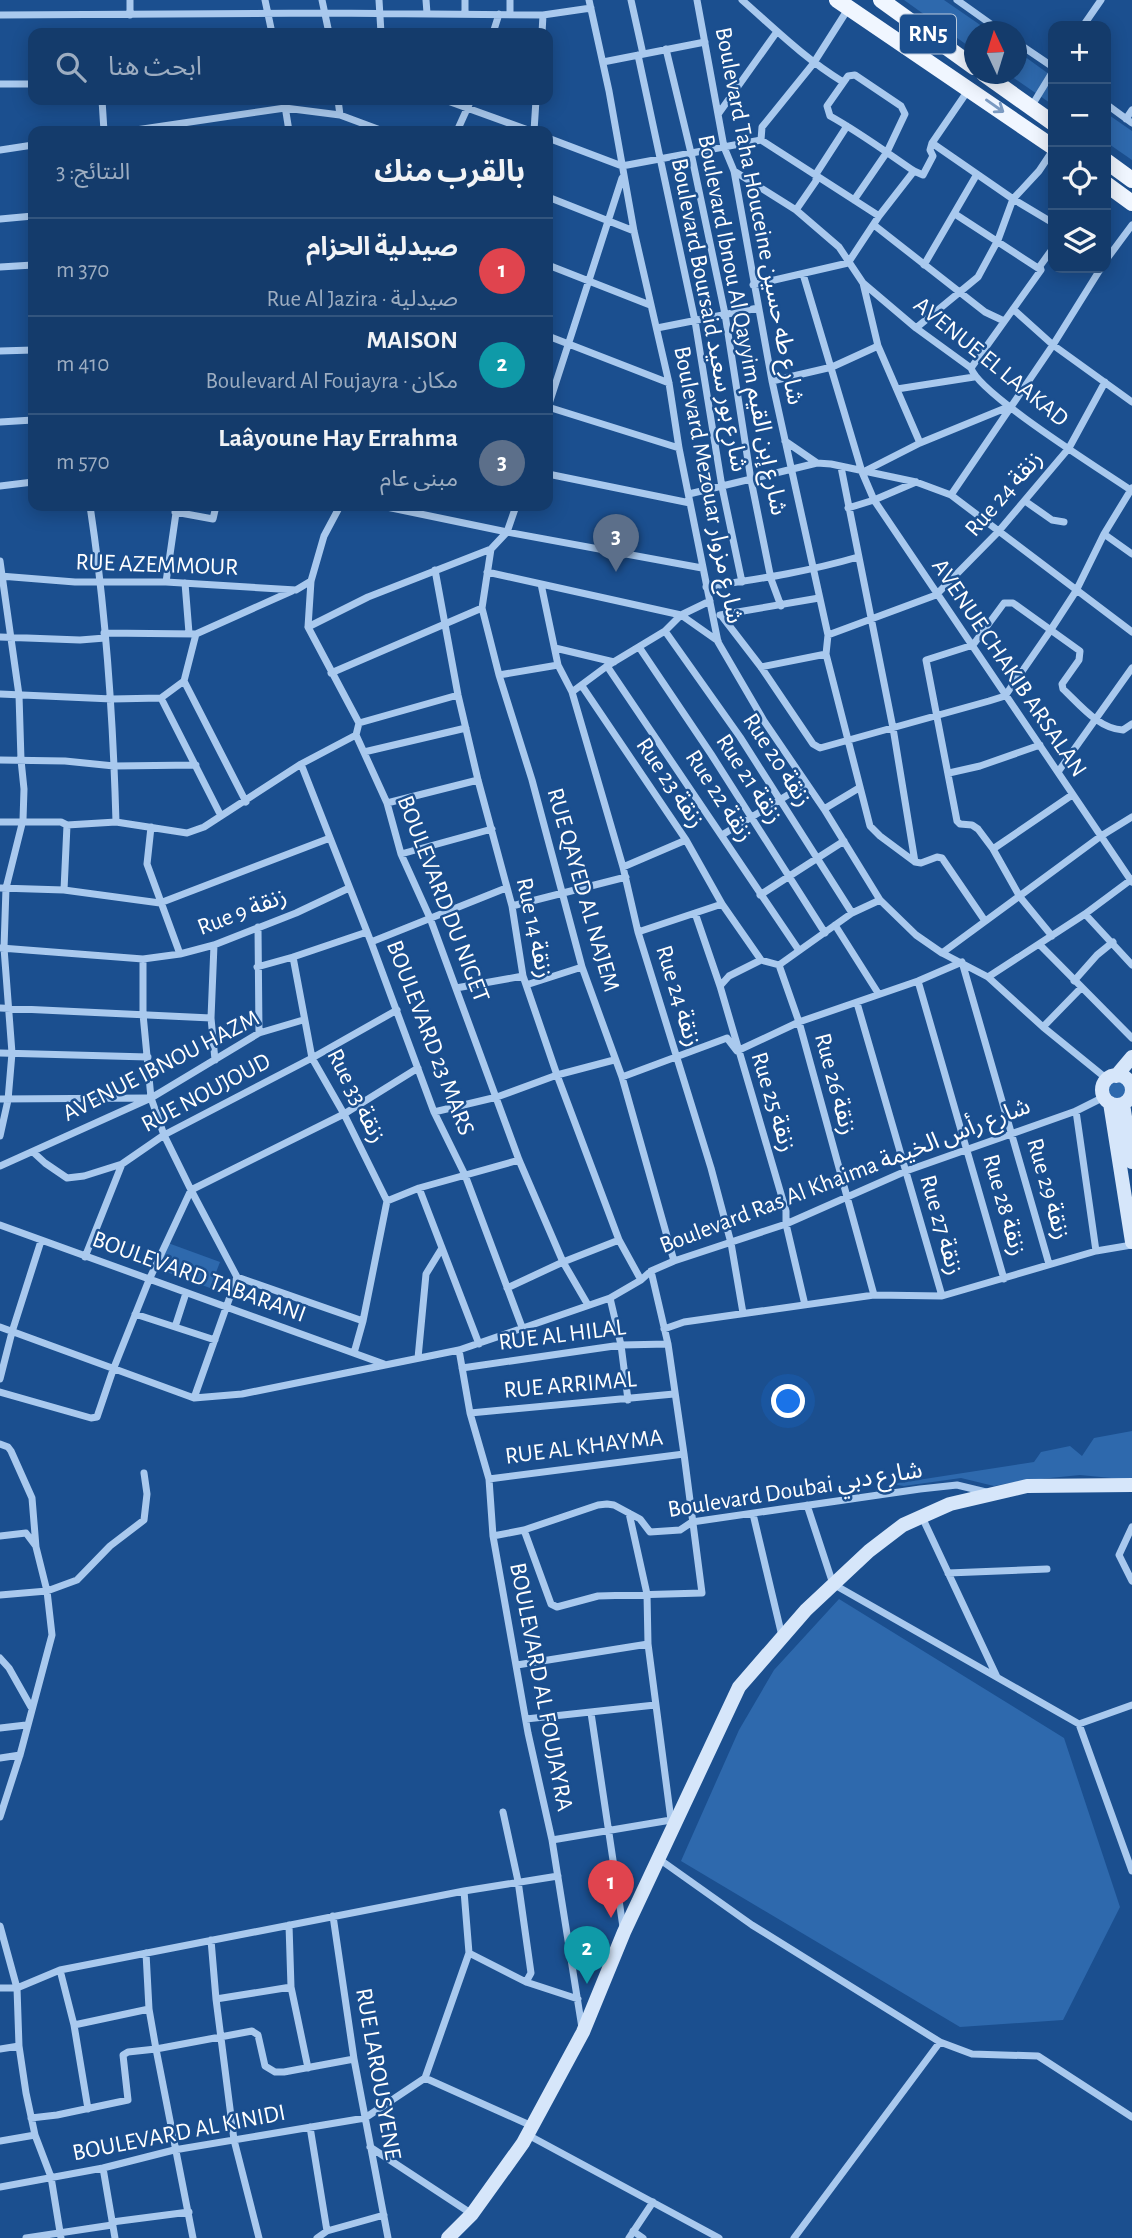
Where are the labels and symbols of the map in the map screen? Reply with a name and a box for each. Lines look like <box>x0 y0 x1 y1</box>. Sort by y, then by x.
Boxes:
road number: RN5 <box>900 14 956 54</box>
north arrow <box>964 21 1027 84</box>
street label: Boulevard Taha Houceine شارع طه حسين <box>707 25 807 408</box>
one-way arrow <box>985 99 1004 113</box>
street label: Boulevard Ibnou Al Qayyim شارع إبن القيم <box>689 133 791 518</box>
street label: Boulevard Boursaid شارع بور سعيد <box>663 156 751 475</box>
street label: AVENUE EL LAAKAD <box>909 293 1073 431</box>
street label: Boulevard Mezouar شارع مزوار <box>665 344 747 627</box>
street label: Rue 24 زنقة <box>961 447 1048 542</box>
pin: 3 <box>593 514 639 572</box>
street label: RUE AZEMMOUR <box>75 550 239 580</box>
street label: AVENUE CHAKIB ARSALAN <box>927 555 1091 781</box>
street label: Rue 20 زنقة <box>737 709 816 811</box>
street label: Rue 21 زنقة <box>711 730 787 829</box>
street label: Rue 23 زنقة <box>630 734 709 833</box>
street label: Rue 22 زنقة <box>680 746 757 847</box>
street label: RUE QAYED AL NAJEM <box>542 785 624 995</box>
street label: BOULEVARD DU NIGET <box>393 792 494 1006</box>
street label: Rue 14 زنقة <box>511 876 556 981</box>
street label: Rue 9 زنقة <box>194 884 290 941</box>
street label: BOULEVARD 23 MARS <box>382 937 478 1139</box>
street label: Rue 24 زنقة <box>650 942 705 1050</box>
street label: AVENUE IBNOU HAZM <box>59 1006 263 1126</box>
street label: Rue 26 زنقة <box>809 1031 860 1138</box>
street label: Rue 33 زنقة <box>321 1045 390 1147</box>
street label: RUE NOUJOUD <box>137 1049 275 1137</box>
street label: Rue 25 زنقة <box>745 1049 800 1155</box>
street label: Boulevard Ras Al Khaima شارع رأس الخيمة <box>655 1089 1035 1262</box>
street label: Rue 29 زنقة <box>1021 1136 1074 1243</box>
street label: Rue 28 زنقة <box>977 1151 1030 1259</box>
street label: Rue 27 زنقة <box>914 1172 967 1278</box>
street label: BOULEVARD TABARANI <box>89 1227 309 1327</box>
street label: RUE AL HILAL <box>497 1315 627 1355</box>
street label: RUE ARRIMAL <box>503 1367 637 1403</box>
your location <box>771 1384 805 1418</box>
street label: RUE AL KHAYMA <box>504 1425 664 1469</box>
street label: Boulevard Doubai شارع دبي <box>666 1458 925 1527</box>
street label: BOULEVARD AL FOUJAYRA <box>505 1561 577 1814</box>
pin: 1 <box>588 1860 634 1918</box>
pin: 2 <box>564 1926 610 1984</box>
street label: RUE LAROUSYENE <box>351 1986 405 2162</box>
street label: BOULEVARD AL KINIDI <box>70 2101 288 2165</box>

